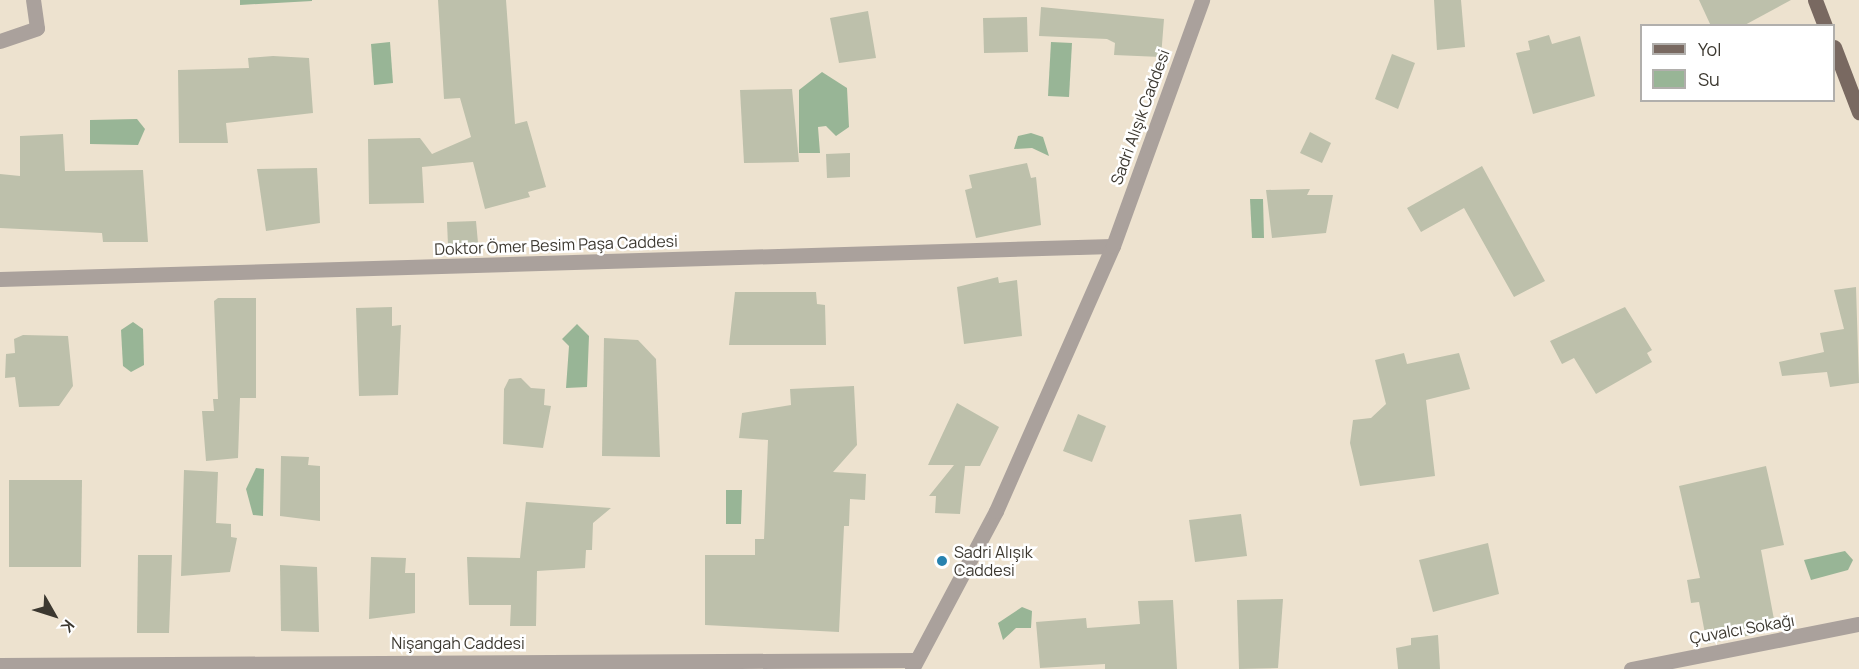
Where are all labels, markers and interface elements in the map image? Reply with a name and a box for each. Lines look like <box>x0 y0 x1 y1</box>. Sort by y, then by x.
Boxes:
legend <box>1640 24 1835 102</box>
text: Yol <box>1698 37 1721 61</box>
street label: Sadri Alışık Caddesi <box>1107 47 1173 187</box>
text: Su <box>1698 67 1720 91</box>
street label: Doktor Ömer Besim Paşa Caddesi <box>434 231 678 259</box>
place label: Sadri Alışık Caddesi <box>954 542 1033 580</box>
marker: Sadri Alışık Caddesi <box>935 554 949 568</box>
north arrow <box>24 585 84 645</box>
street label: Çuvalcı Sokağı <box>1688 610 1796 648</box>
text: K <box>56 615 80 637</box>
street label: Nişangah Caddesi <box>391 633 525 653</box>

